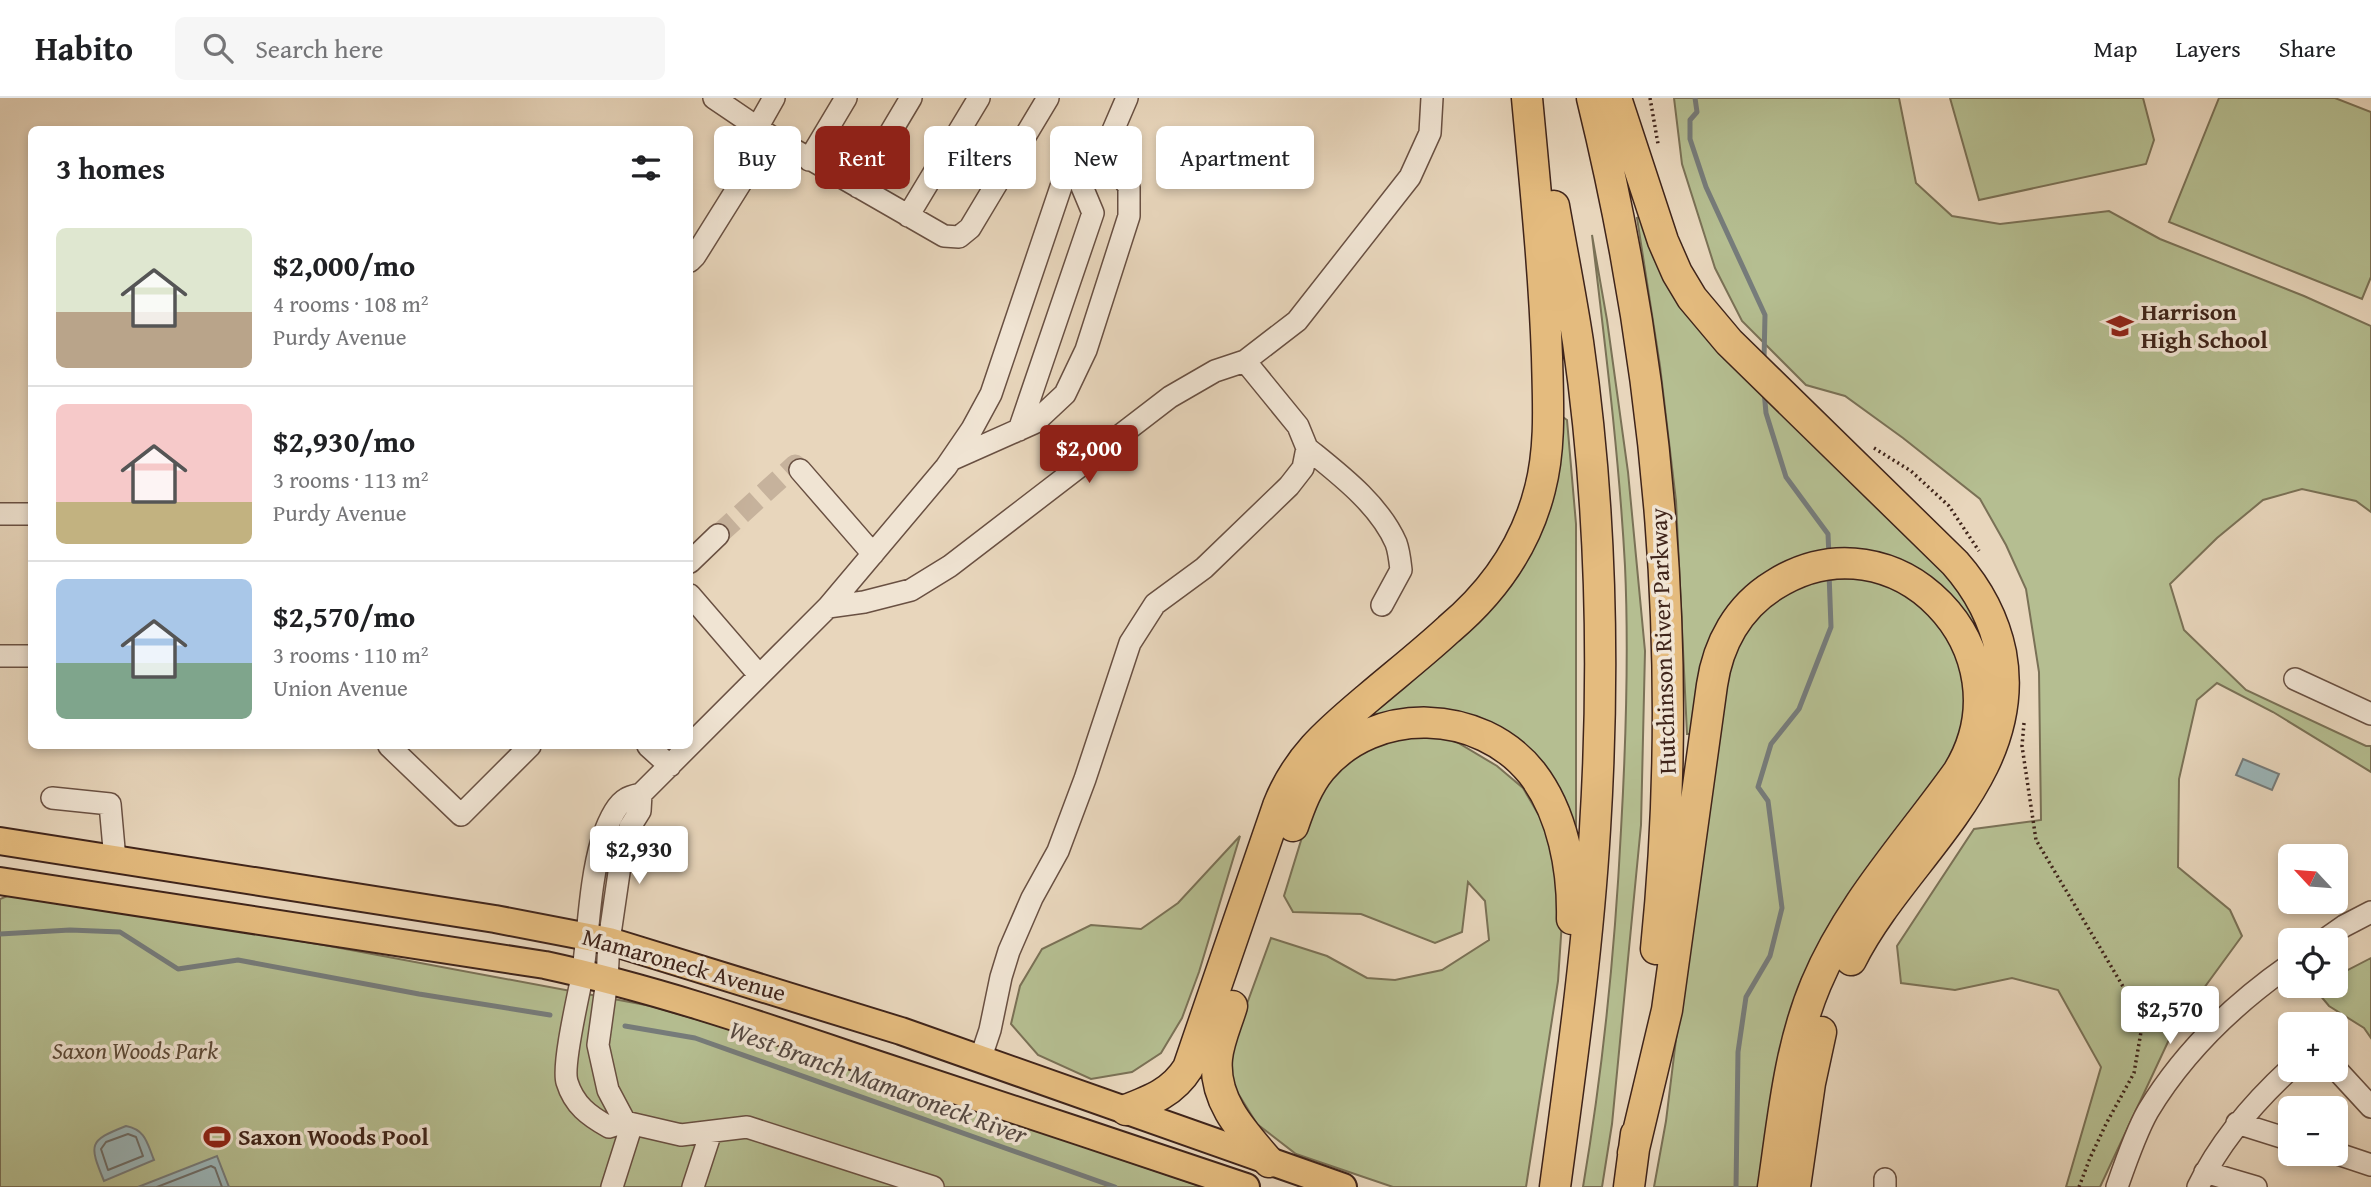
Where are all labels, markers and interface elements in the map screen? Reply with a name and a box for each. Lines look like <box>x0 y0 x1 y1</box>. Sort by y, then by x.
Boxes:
search box <box>175 17 665 80</box>
text: Habito <box>35 24 133 72</box>
icon: search <box>199 29 237 67</box>
text: Search here <box>255 29 383 68</box>
text: Map <box>2094 31 2137 66</box>
text: Layers <box>2175 31 2241 66</box>
text: Share <box>2279 31 2336 66</box>
chip: Buy <box>714 126 801 189</box>
chip: Rent <box>815 126 910 189</box>
chip: Filters <box>924 126 1036 189</box>
chip: New <box>1050 126 1142 189</box>
chip: Apartment <box>1156 126 1314 189</box>
text: 3 homes <box>56 146 165 190</box>
icon: filters <box>627 149 665 187</box>
text: $2,000/mo <box>273 243 415 287</box>
icon: home <box>112 256 196 340</box>
text: 4 rooms · 108 m² <box>273 287 428 320</box>
place label: Harrison High School <box>2141 294 2268 357</box>
school or university icon: Harrison High School <box>2105 311 2135 341</box>
text: Purdy Avenue <box>273 320 407 353</box>
text: $2,930/mo <box>273 419 415 463</box>
pin: $2,000 <box>1032 426 1146 485</box>
text: $2,000 <box>1056 431 1122 464</box>
icon: home <box>112 432 196 516</box>
text: 3 rooms · 113 m² <box>273 463 428 496</box>
text: Purdy Avenue <box>273 496 407 529</box>
street label: Hutchinson River Parkway <box>1640 507 1685 775</box>
text: $2,570/mo <box>273 594 415 638</box>
icon: home <box>112 607 196 691</box>
text: 3 rooms · 110 m² <box>273 638 428 671</box>
text: Union Avenue <box>273 671 408 704</box>
pin: $2,930 <box>582 826 696 886</box>
text: $2,930 <box>606 832 672 865</box>
north arrow <box>2278 844 2348 914</box>
map controls <box>2278 844 2348 1166</box>
street label: Mamaroneck Avenue <box>578 919 790 1010</box>
button: locate <box>2278 928 2348 998</box>
pin: $2,570 <box>2113 986 2227 1046</box>
text: $2,570 <box>2137 992 2203 1025</box>
water label: West Branch Mamaroneck River <box>724 1009 1034 1154</box>
button: + <box>2278 1012 2348 1082</box>
park label: Saxon Woods Park <box>52 1033 218 1068</box>
button: − <box>2278 1096 2348 1166</box>
place label: Saxon Woods Pool <box>238 1119 429 1154</box>
sports icon: Saxon Woods Pool <box>202 1122 232 1152</box>

